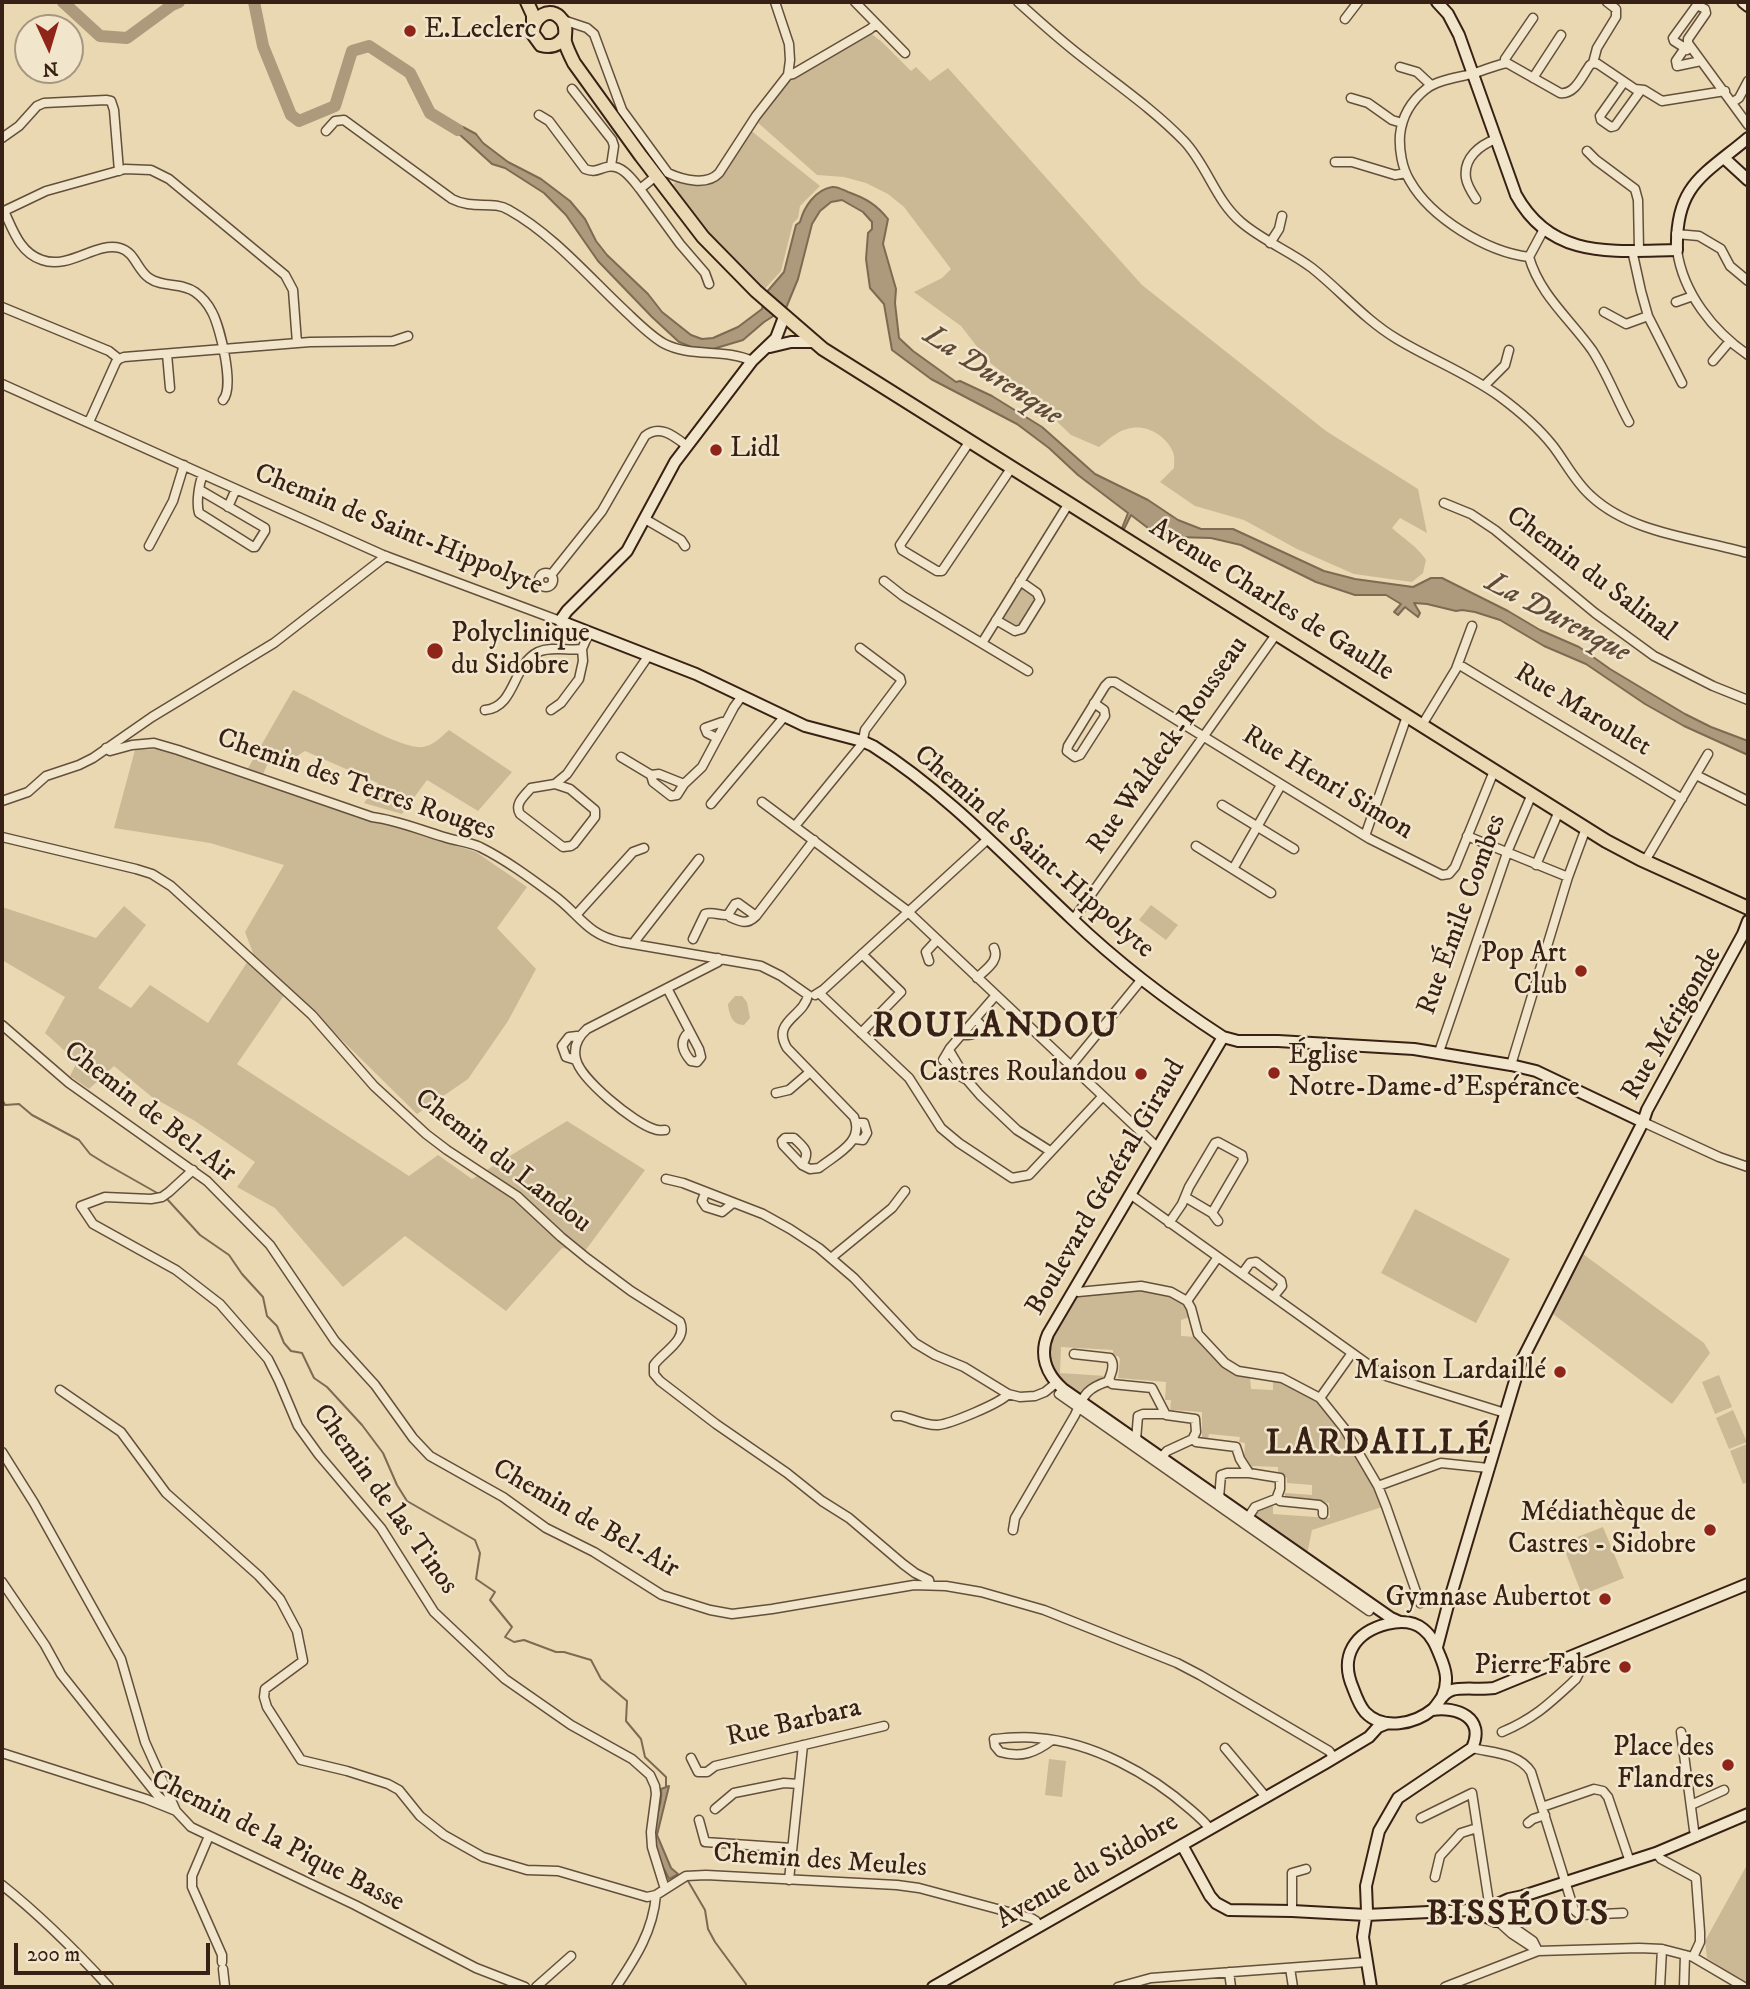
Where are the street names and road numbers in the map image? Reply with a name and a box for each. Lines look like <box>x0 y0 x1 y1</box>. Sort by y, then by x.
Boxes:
street label: Chemin de Saint-Hippolyte <box>249 458 547 604</box>
street label: Chemin du Salinal <box>1498 500 1682 650</box>
street label: Avenue Charles de Gaulle <box>1142 512 1400 690</box>
street label: Rue Waldeck-Rousseau <box>1081 631 1257 861</box>
street label: Rue Maroulet <box>1507 657 1657 765</box>
street label: Rue Henri Simon <box>1235 720 1419 848</box>
street label: Chemin des Terres Rouges <box>212 722 500 850</box>
street label: Chemin de Saint-Hippolyte <box>906 739 1160 967</box>
street label: Rue Émile Combes <box>1411 810 1515 1020</box>
street label: Rue Mérigonde <box>1616 941 1730 1107</box>
street label: Chemin de Bel-Air <box>56 1035 242 1191</box>
street label: Boulevard Général Giraud <box>1020 1054 1194 1322</box>
street label: Chemin du Landou <box>407 1083 597 1241</box>
street label: Chemin de las Tinos <box>304 1398 464 1602</box>
street label: Chemin de Bel-Air <box>486 1453 684 1587</box>
street label: Rue Barbara <box>723 1692 865 1756</box>
street label: Chemin de la Pique Basse <box>145 1763 409 1921</box>
street label: Avenue du Sidobre <box>991 1806 1185 1938</box>
street label: Chemin des Meules <box>712 1838 928 1886</box>

